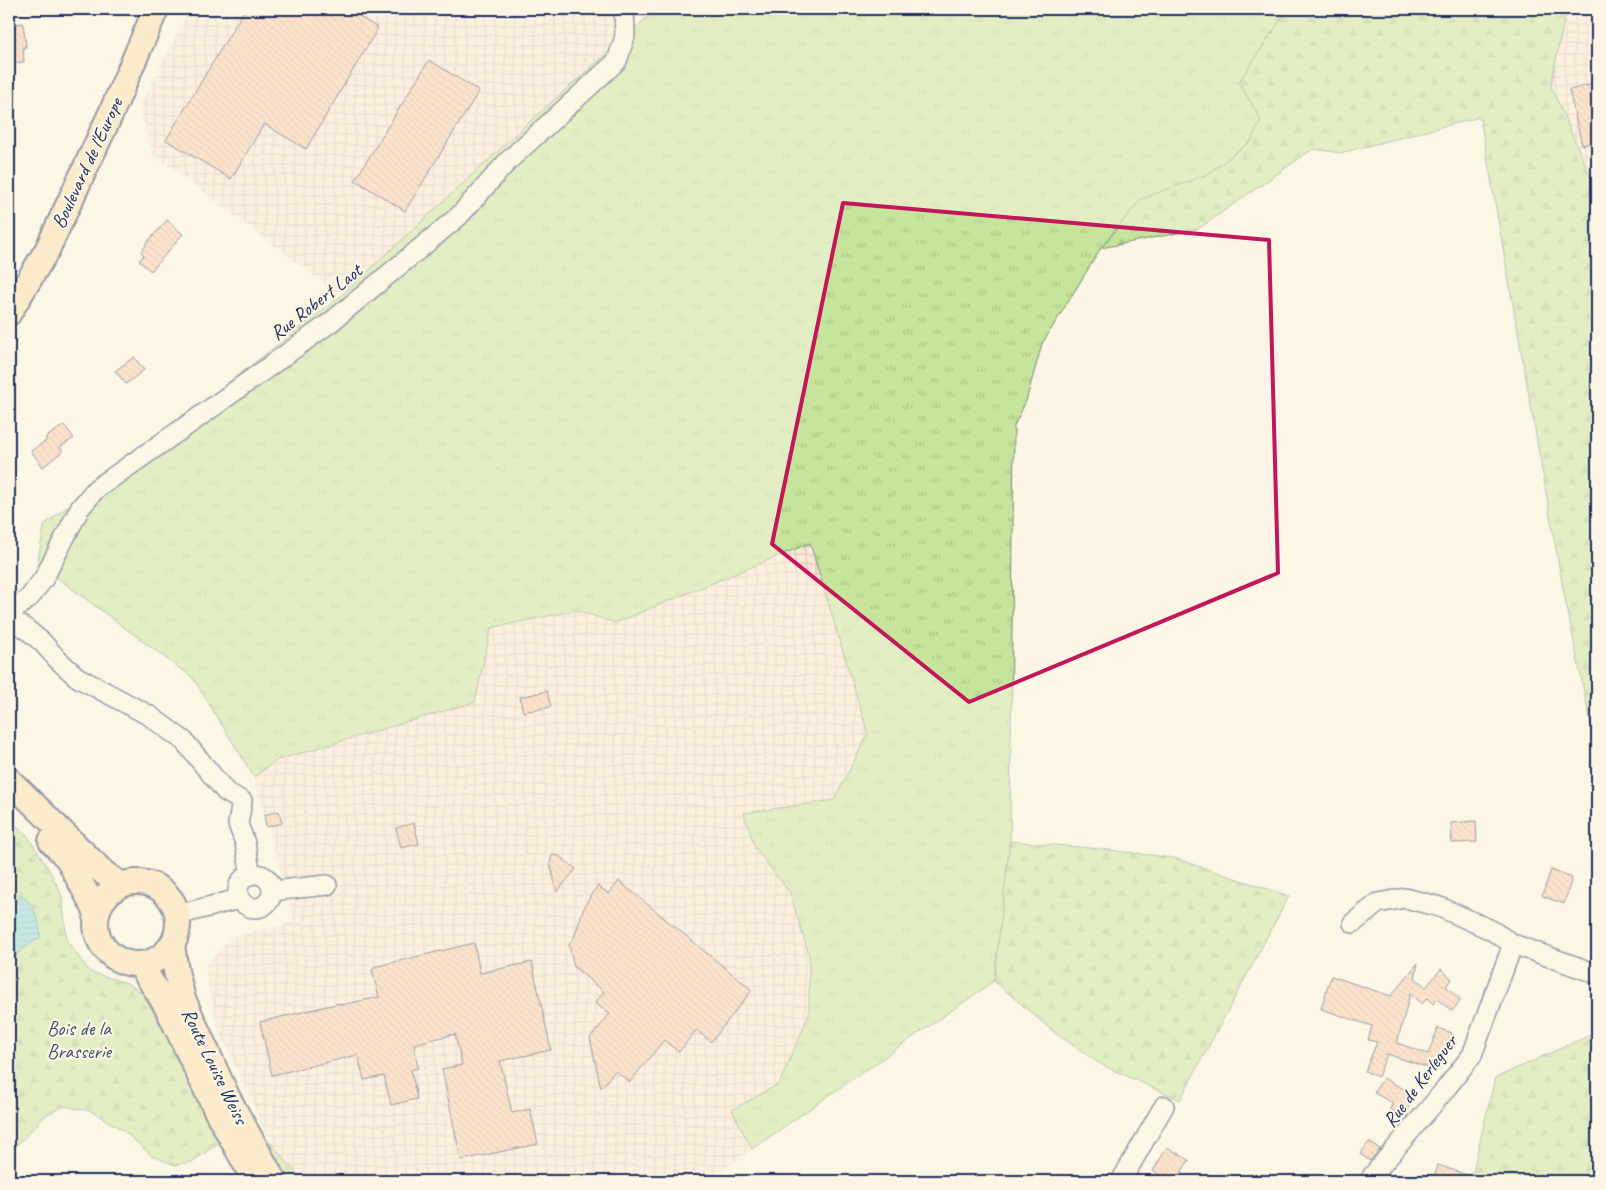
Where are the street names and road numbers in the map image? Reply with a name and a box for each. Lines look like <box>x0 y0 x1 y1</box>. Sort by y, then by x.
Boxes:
street label: Boulevard de l'Europe <box>46 92 129 232</box>
street label: Rue Robert Laot <box>265 257 369 346</box>
street label: Route Louise Weiss <box>176 1004 255 1130</box>
street label: Rue de Kerleguer <box>1377 1029 1464 1132</box>

